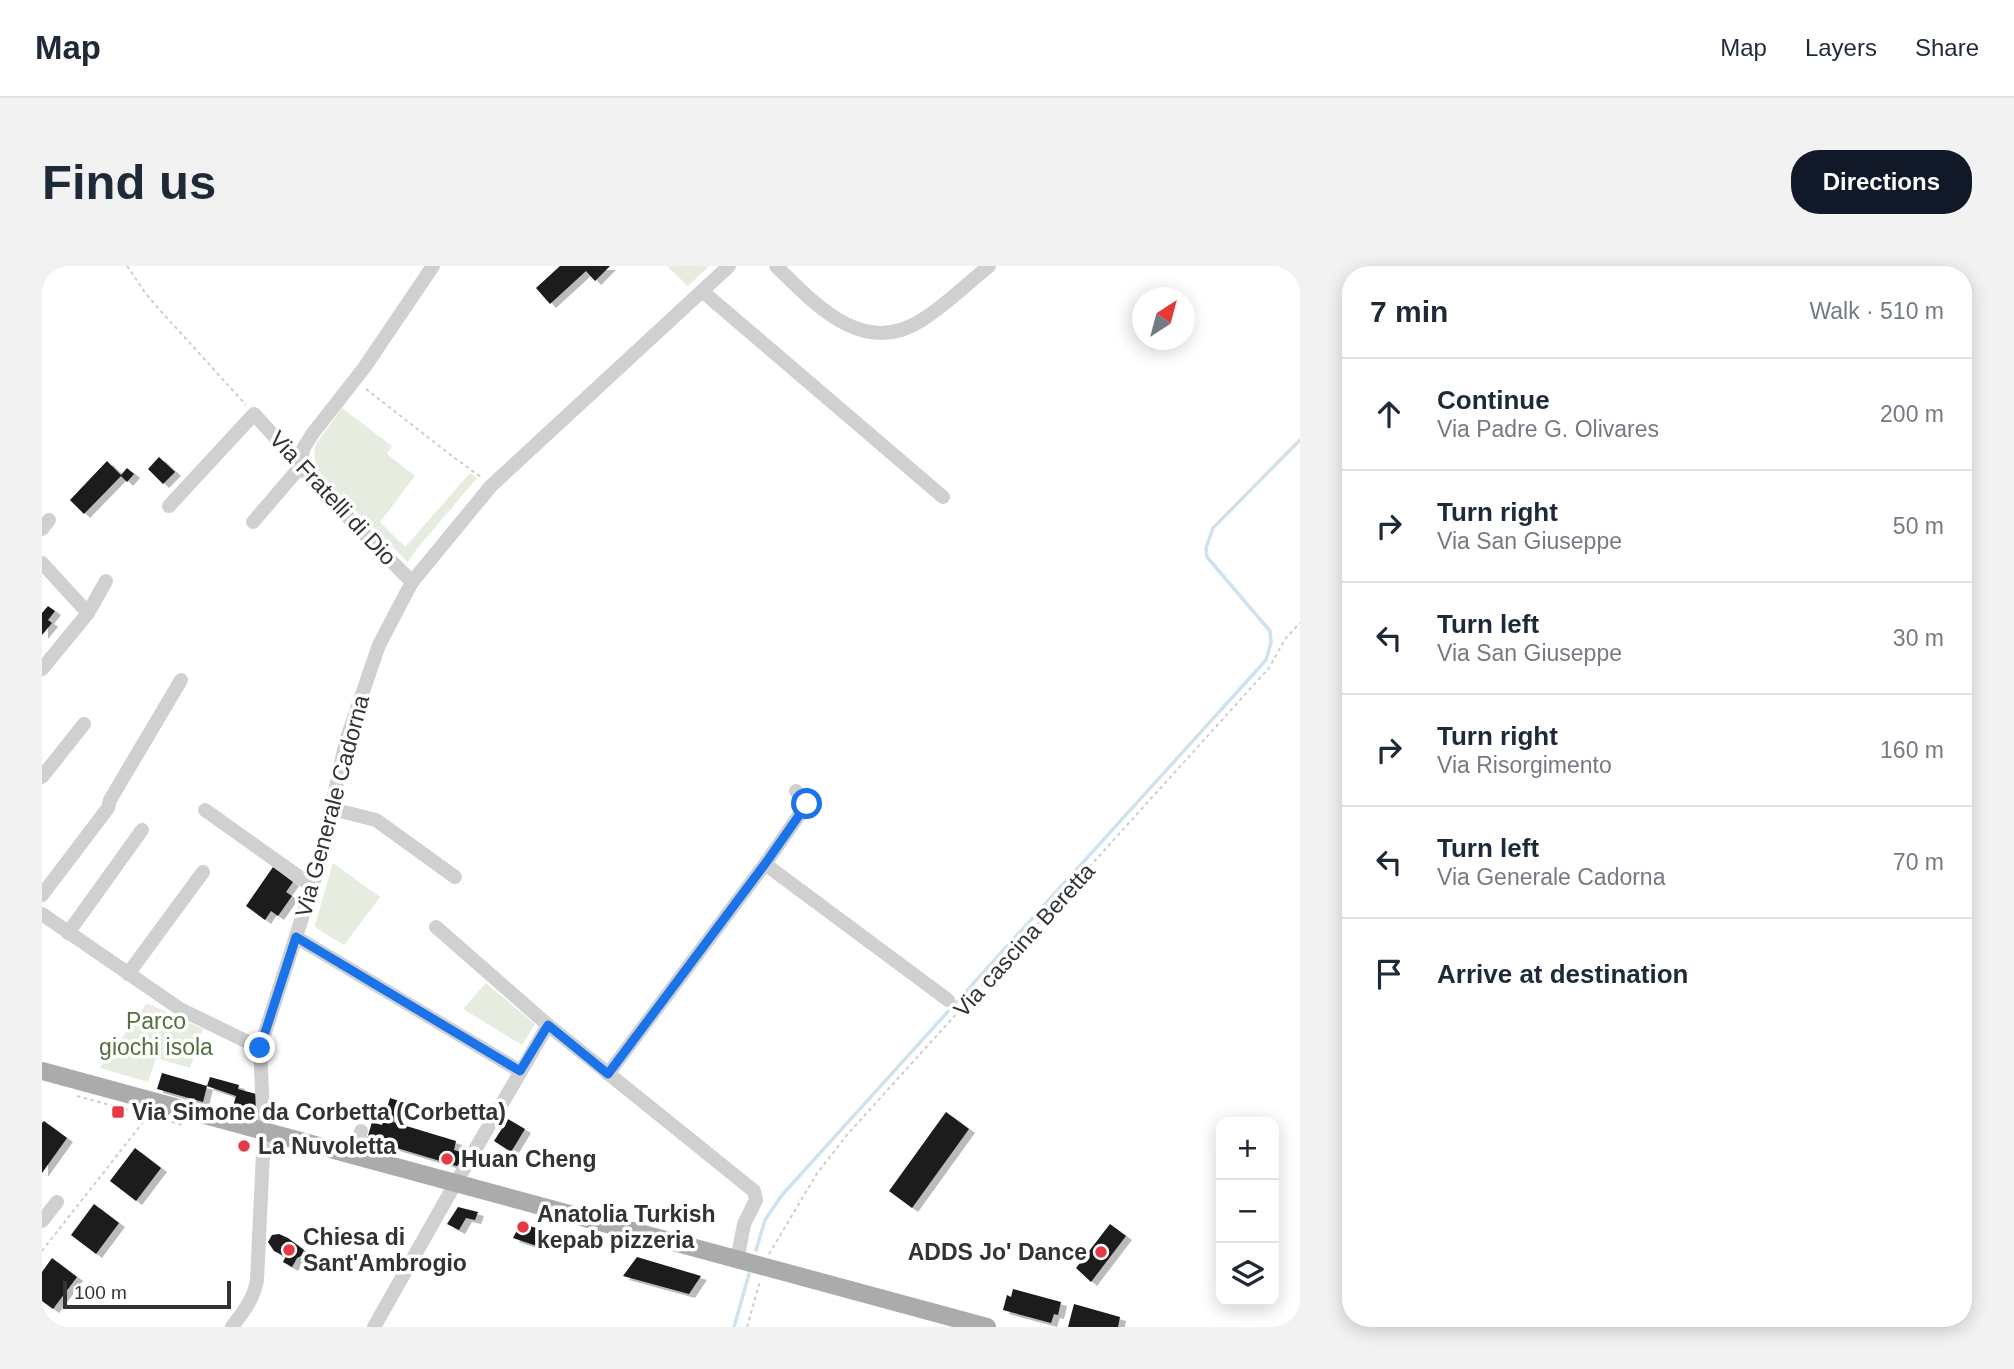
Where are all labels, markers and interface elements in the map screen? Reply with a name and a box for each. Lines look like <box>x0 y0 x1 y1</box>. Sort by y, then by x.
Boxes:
text: Map <box>35 29 101 66</box>
text: Map <box>1720 34 1767 61</box>
text: Layers <box>1805 34 1877 61</box>
text: Share <box>1915 34 1979 61</box>
button: Directions <box>1791 150 1972 214</box>
text: Find us <box>42 155 216 209</box>
north arrow <box>1132 287 1195 350</box>
text: 7 min <box>1370 295 1448 328</box>
text: Walk · 510 m <box>1809 298 1944 324</box>
text: Continue <box>1437 385 1550 415</box>
icon: ahead <box>1370 395 1408 433</box>
text: 200 m <box>1880 401 1944 427</box>
text: Via Padre G. Olivares <box>1437 416 1659 442</box>
street label: Via Fratelli di Dio <box>264 426 402 570</box>
text: Turn right <box>1437 497 1558 527</box>
icon: right <box>1370 507 1408 545</box>
text: 50 m <box>1893 513 1944 539</box>
text: Via San Giuseppe <box>1437 528 1622 554</box>
text: Turn left <box>1437 609 1539 639</box>
icon: left <box>1370 619 1408 657</box>
text: 30 m <box>1893 625 1944 651</box>
text: Via San Giuseppe <box>1437 640 1622 666</box>
street label: Via Generale Cadorna <box>290 692 374 920</box>
text: Turn right <box>1437 721 1558 751</box>
icon: right <box>1370 731 1408 769</box>
text: 160 m <box>1880 737 1944 763</box>
text: Via Risorgimento <box>1437 752 1612 778</box>
route start <box>791 788 822 819</box>
text: Turn left <box>1437 833 1539 863</box>
icon: left <box>1370 843 1408 881</box>
text: 70 m <box>1893 849 1944 875</box>
street label: Via cascina Beretta <box>948 858 1100 1022</box>
text: Via Generale Cadorna <box>1437 864 1665 890</box>
icon: arrive <box>1370 955 1408 993</box>
text: Arrive at destination <box>1437 959 1688 989</box>
park label: Parco giochi isola <box>99 1008 213 1060</box>
route end <box>244 1032 275 1063</box>
place label: Via Simone da Corbetta (Corbetta) <box>132 1099 506 1125</box>
marker: Via Simone da Corbetta (Corbetta) <box>110 1104 126 1120</box>
map controls <box>1216 1117 1279 1306</box>
button: + <box>1216 1117 1279 1180</box>
place label: La Nuvoletta <box>258 1133 396 1159</box>
marker: La Nuvoletta <box>236 1138 252 1154</box>
place label: Huan Cheng <box>461 1146 596 1172</box>
marker: Huan Cheng <box>439 1151 455 1167</box>
button: − <box>1216 1180 1279 1243</box>
place label: Anatolia Turkish kepab pizzeria <box>537 1201 716 1253</box>
marker: Anatolia Turkish kepab pizzeria <box>515 1219 531 1235</box>
place label: Chiesa di Sant'Ambrogio <box>303 1224 467 1276</box>
place label: ADDS Jo' Dance <box>908 1239 1087 1265</box>
marker: Chiesa di Sant'Ambrogio <box>281 1242 297 1258</box>
button: layers <box>1216 1243 1279 1306</box>
marker: ADDS Jo' Dance <box>1093 1244 1109 1260</box>
scale bar <box>63 1278 231 1310</box>
text: 100 m <box>74 1282 127 1303</box>

